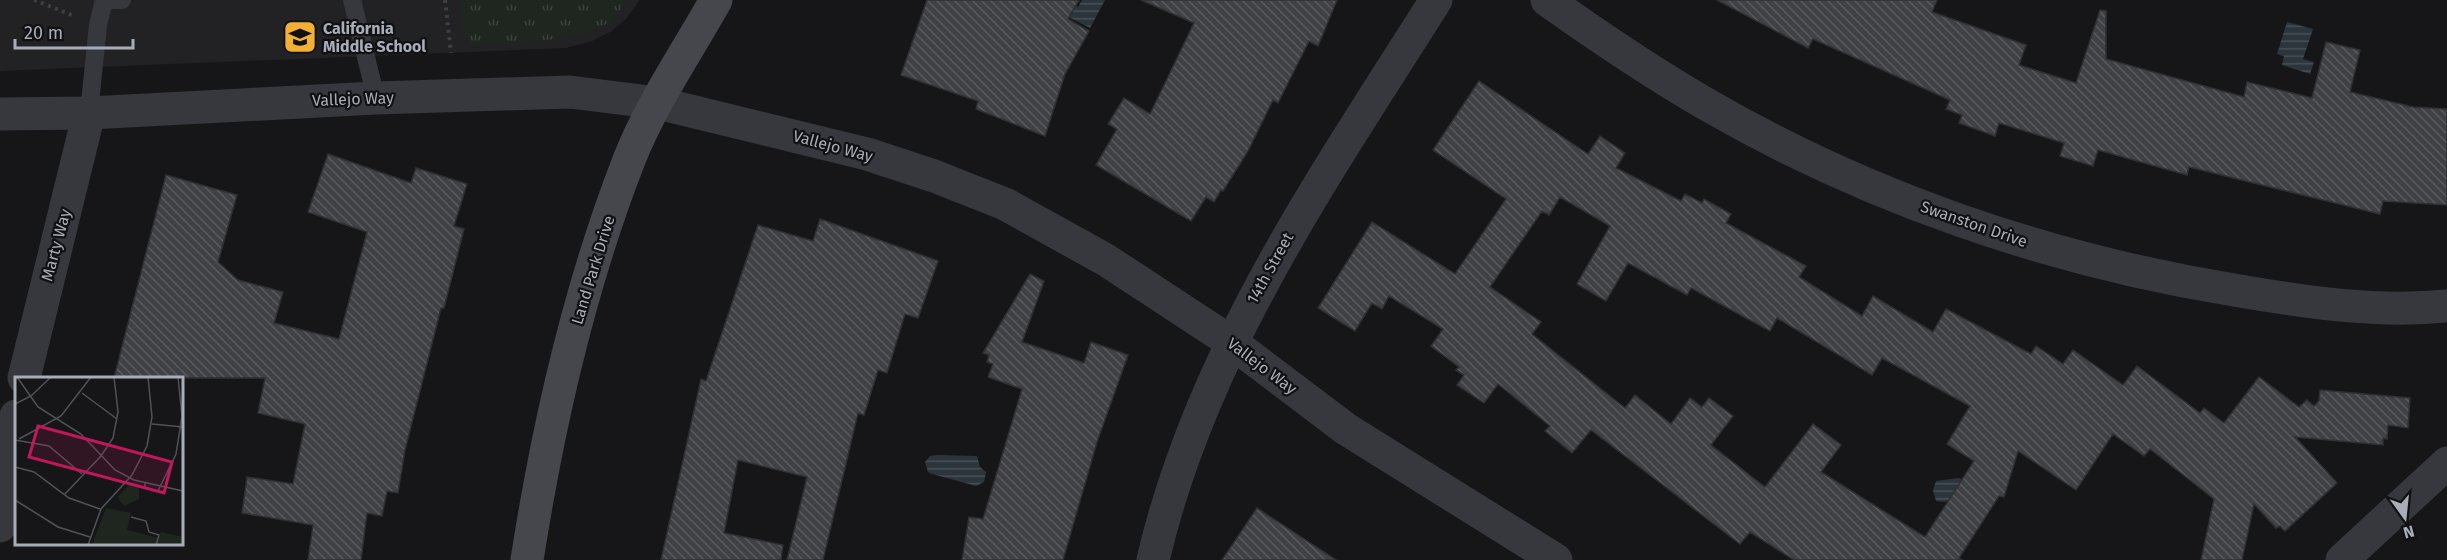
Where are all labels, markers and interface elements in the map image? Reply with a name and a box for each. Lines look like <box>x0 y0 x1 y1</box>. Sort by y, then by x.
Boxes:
scale bar <box>15 12 134 50</box>
school or university icon: California Middle School <box>282 19 318 55</box>
place label: California Middle School <box>323 19 426 56</box>
text: 20 m <box>24 22 63 44</box>
street label: Vallejo Way <box>312 88 394 110</box>
street label: Vallejo Way <box>791 126 875 166</box>
street label: Swanston Drive <box>1918 197 2030 251</box>
street label: Marty Way <box>37 207 75 283</box>
street label: Land Park Drive <box>567 213 619 327</box>
street label: 14th Street <box>1243 229 1297 307</box>
street label: Vallejo Way <box>1224 334 1301 398</box>
inset map <box>15 377 183 545</box>
north arrow <box>2375 488 2435 548</box>
text: N <box>2401 521 2416 543</box>

